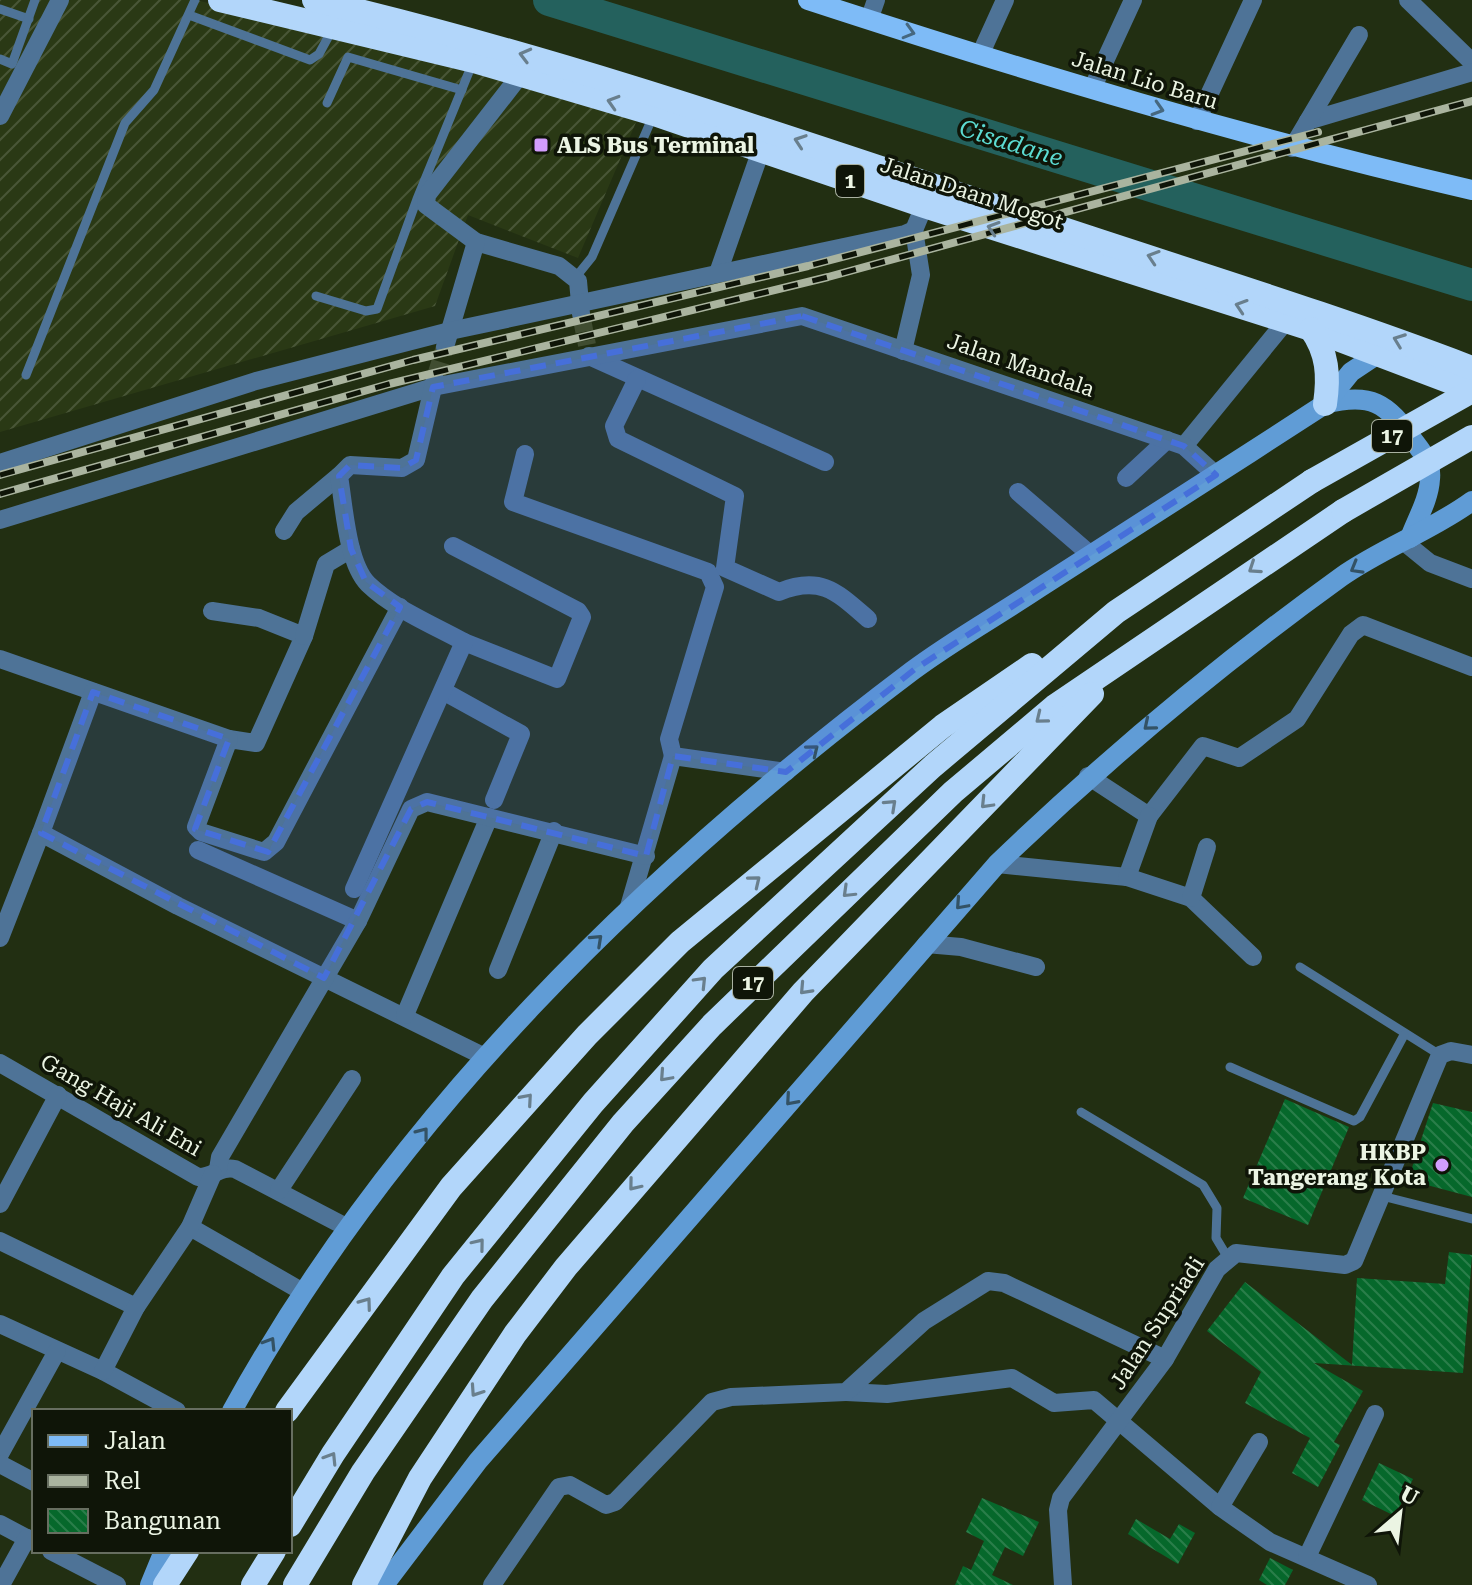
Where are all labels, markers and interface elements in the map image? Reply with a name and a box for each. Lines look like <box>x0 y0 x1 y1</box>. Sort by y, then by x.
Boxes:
one-way arrow <box>902 23 916 39</box>
street label: Jalan Lio Baru <box>1069 46 1221 114</box>
one-way arrow <box>518 48 532 64</box>
one-way arrow <box>607 95 621 111</box>
one-way arrow <box>1150 100 1164 116</box>
water label: Cisadane <box>956 114 1066 172</box>
place label: ALS Bus Terminal <box>557 133 754 158</box>
one-way arrow <box>793 134 807 150</box>
marker: ALS Bus Terminal <box>532 136 550 154</box>
street label: Jalan Daan Mogot <box>878 152 1066 234</box>
road number: 1 <box>836 165 864 197</box>
one-way arrow <box>986 221 1000 237</box>
one-way arrow <box>1147 250 1160 266</box>
one-way arrow <box>1234 300 1248 316</box>
street label: Jalan Mandala <box>944 328 1098 402</box>
one-way arrow <box>1393 333 1407 350</box>
road number: 17 <box>1372 420 1412 452</box>
one-way arrow <box>1248 558 1262 573</box>
one-way arrow <box>1350 558 1365 574</box>
one-way arrow <box>1036 708 1050 723</box>
one-way arrow <box>1144 715 1158 730</box>
one-way arrow <box>804 745 818 760</box>
one-way arrow <box>981 794 996 808</box>
one-way arrow <box>882 799 896 814</box>
one-way arrow <box>746 876 760 891</box>
one-way arrow <box>843 883 858 897</box>
one-way arrow <box>957 895 971 910</box>
one-way arrow <box>587 935 602 949</box>
road number: 17 <box>733 967 773 999</box>
one-way arrow <box>692 977 706 991</box>
one-way arrow <box>801 980 815 995</box>
street label: Gang Haji Ali Eni <box>36 1049 206 1161</box>
one-way arrow <box>660 1067 675 1082</box>
one-way arrow <box>786 1091 800 1106</box>
one-way arrow <box>517 1094 532 1109</box>
one-way arrow <box>413 1127 427 1142</box>
place label: HKBP Tangerang Kota <box>1248 1140 1426 1190</box>
marker: HKBP Tangerang Kota <box>1433 1156 1451 1174</box>
one-way arrow <box>629 1176 644 1190</box>
one-way arrow <box>469 1239 483 1254</box>
street label: Jalan Supriadi <box>1105 1252 1209 1394</box>
one-way arrow <box>357 1298 371 1312</box>
one-way arrow <box>260 1337 276 1352</box>
one-way arrow <box>471 1383 486 1397</box>
legend <box>32 1409 292 1553</box>
text: Jalan <box>104 1427 166 1455</box>
one-way arrow <box>321 1452 336 1467</box>
text: Rel <box>104 1467 141 1495</box>
north arrow <box>1360 1473 1440 1553</box>
text: U <box>1396 1481 1423 1511</box>
text: Bangunan <box>104 1507 221 1535</box>

